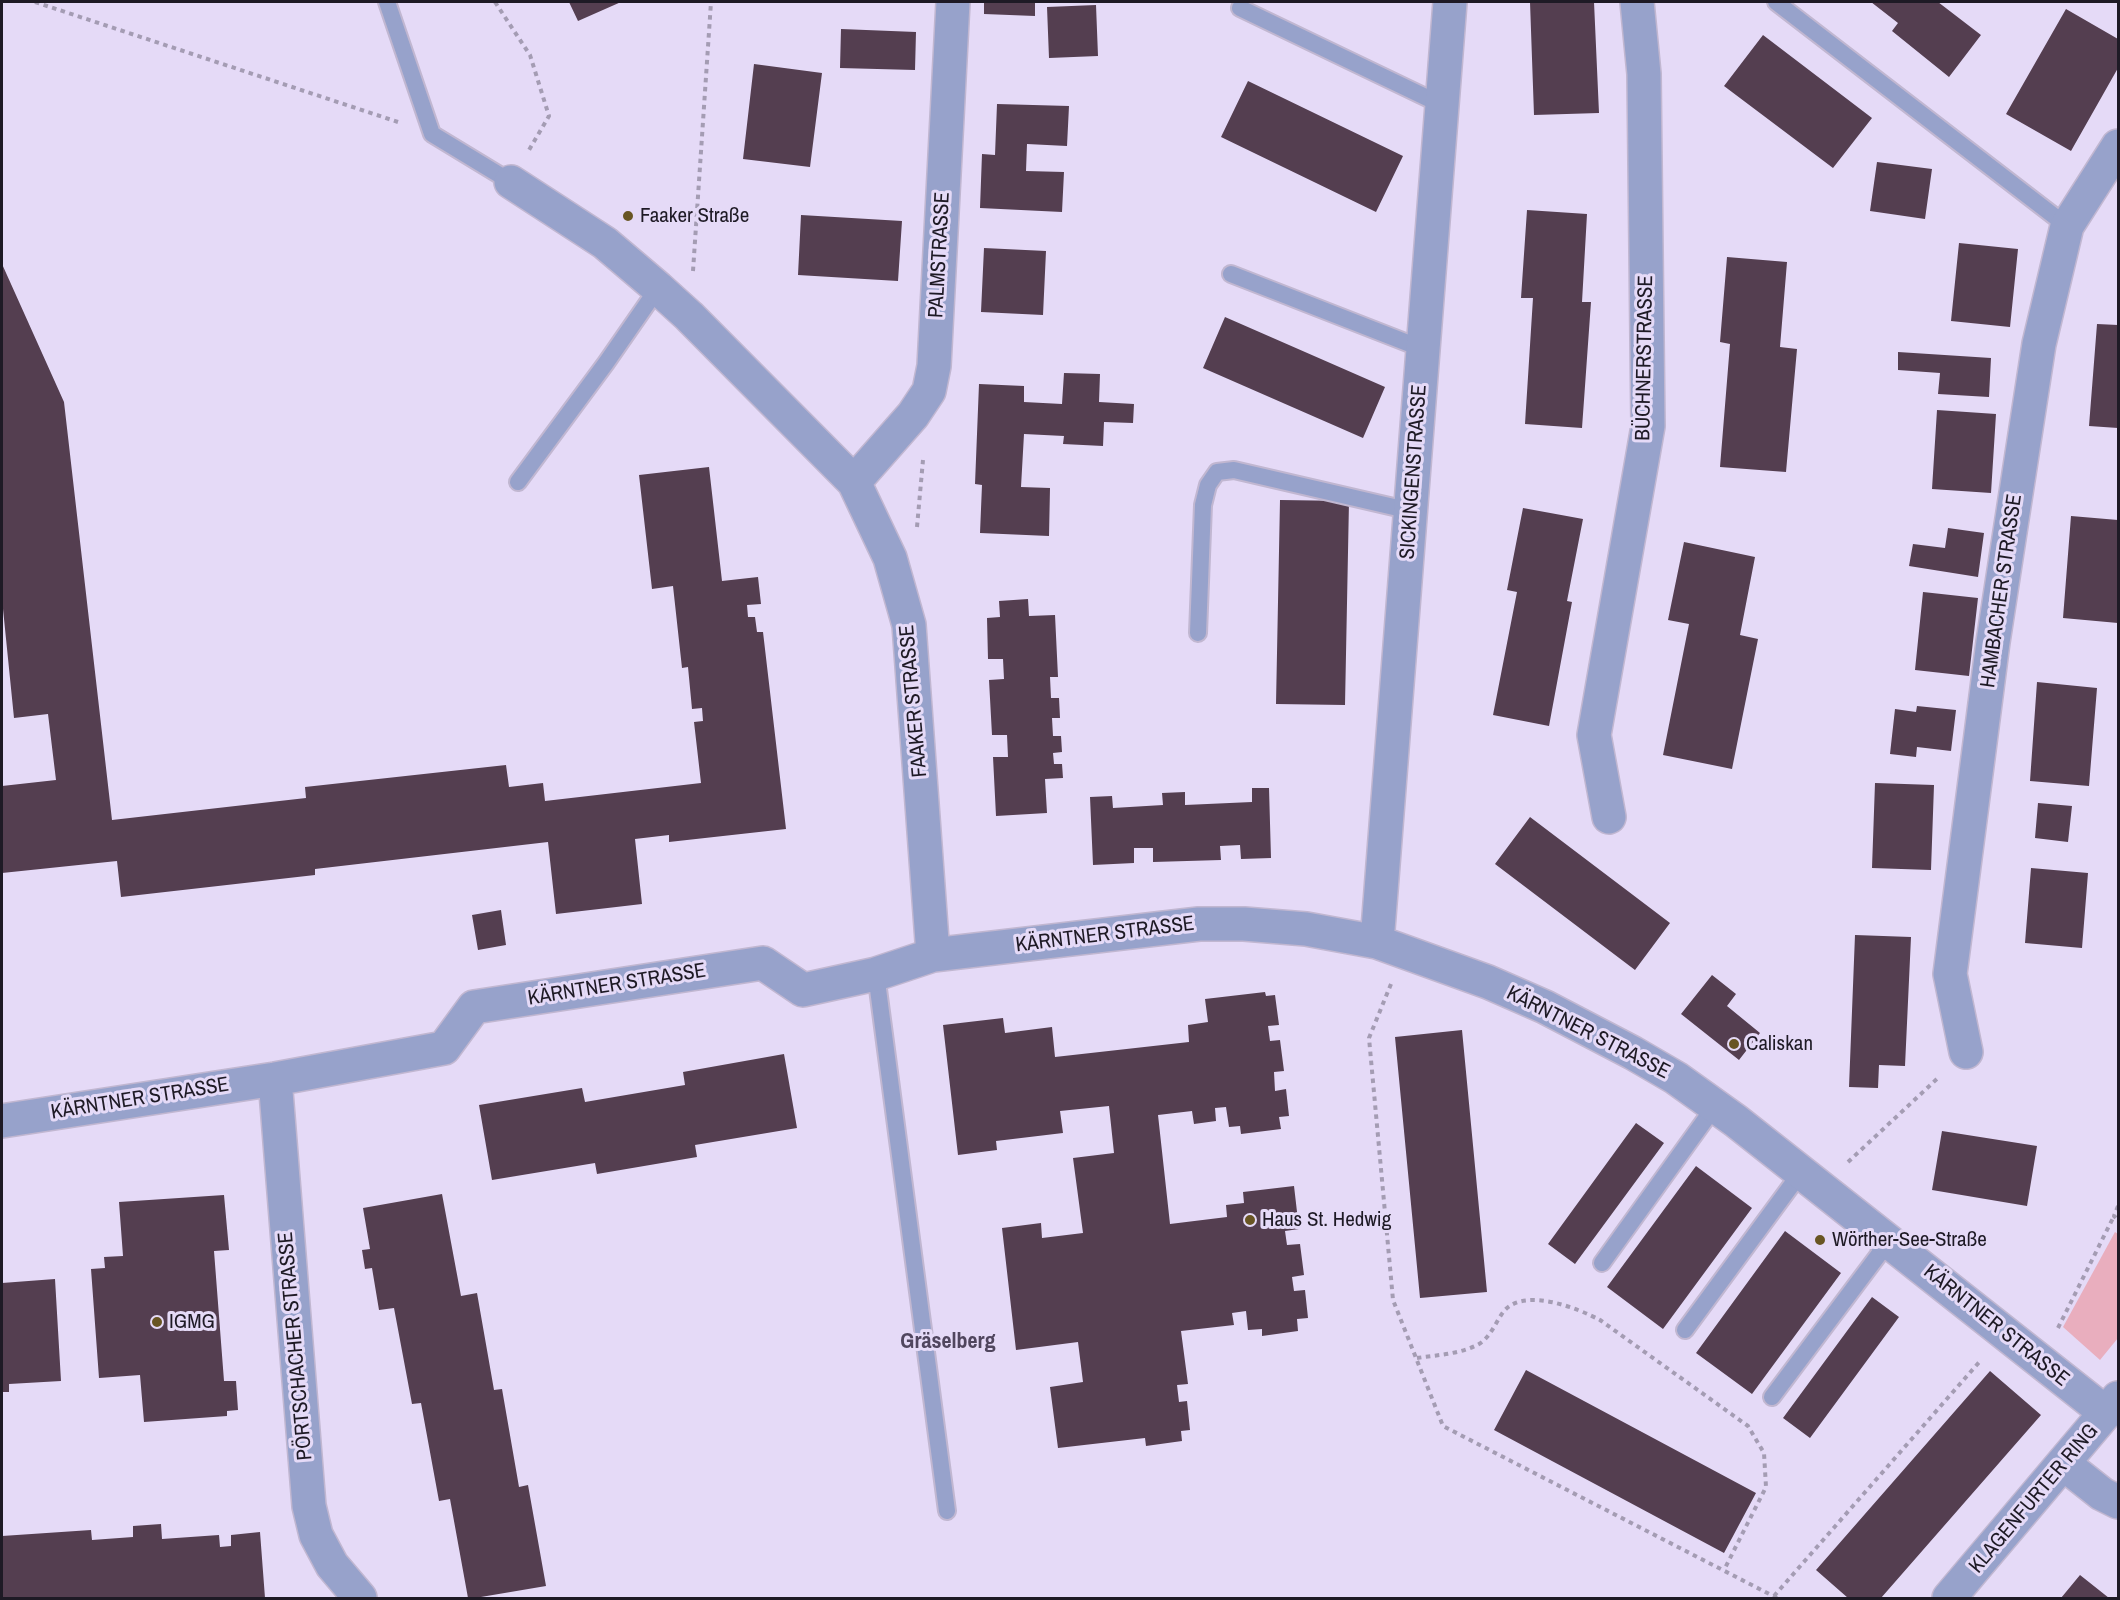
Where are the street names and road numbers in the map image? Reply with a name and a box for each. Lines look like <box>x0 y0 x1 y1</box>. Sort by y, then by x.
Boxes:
street label: PALMSTRASSE <box>924 191 956 319</box>
street label: BÜCHNERSTRASSE <box>1631 275 1659 441</box>
street label: SICKINGENSTRASSE <box>1395 384 1433 560</box>
street label: HAMBACHER STRASSE <box>1976 493 2028 689</box>
street label: FAAKER STRASSE <box>895 624 933 778</box>
street label: KÄRNTNER STRASSE <box>1014 912 1196 958</box>
street label: KÄRNTNER STRASSE <box>526 958 708 1012</box>
street label: KÄRNTNER STRASSE <box>1502 981 1674 1085</box>
street label: KÄRNTNER STRASSE <box>49 1072 231 1126</box>
street label: PÖRTSCHACHER STRASSE <box>273 1231 319 1461</box>
street label: KÄRNTNER STRASSE <box>1918 1260 2074 1392</box>
street label: KLAGENFURTER RING <box>1964 1419 2104 1579</box>

